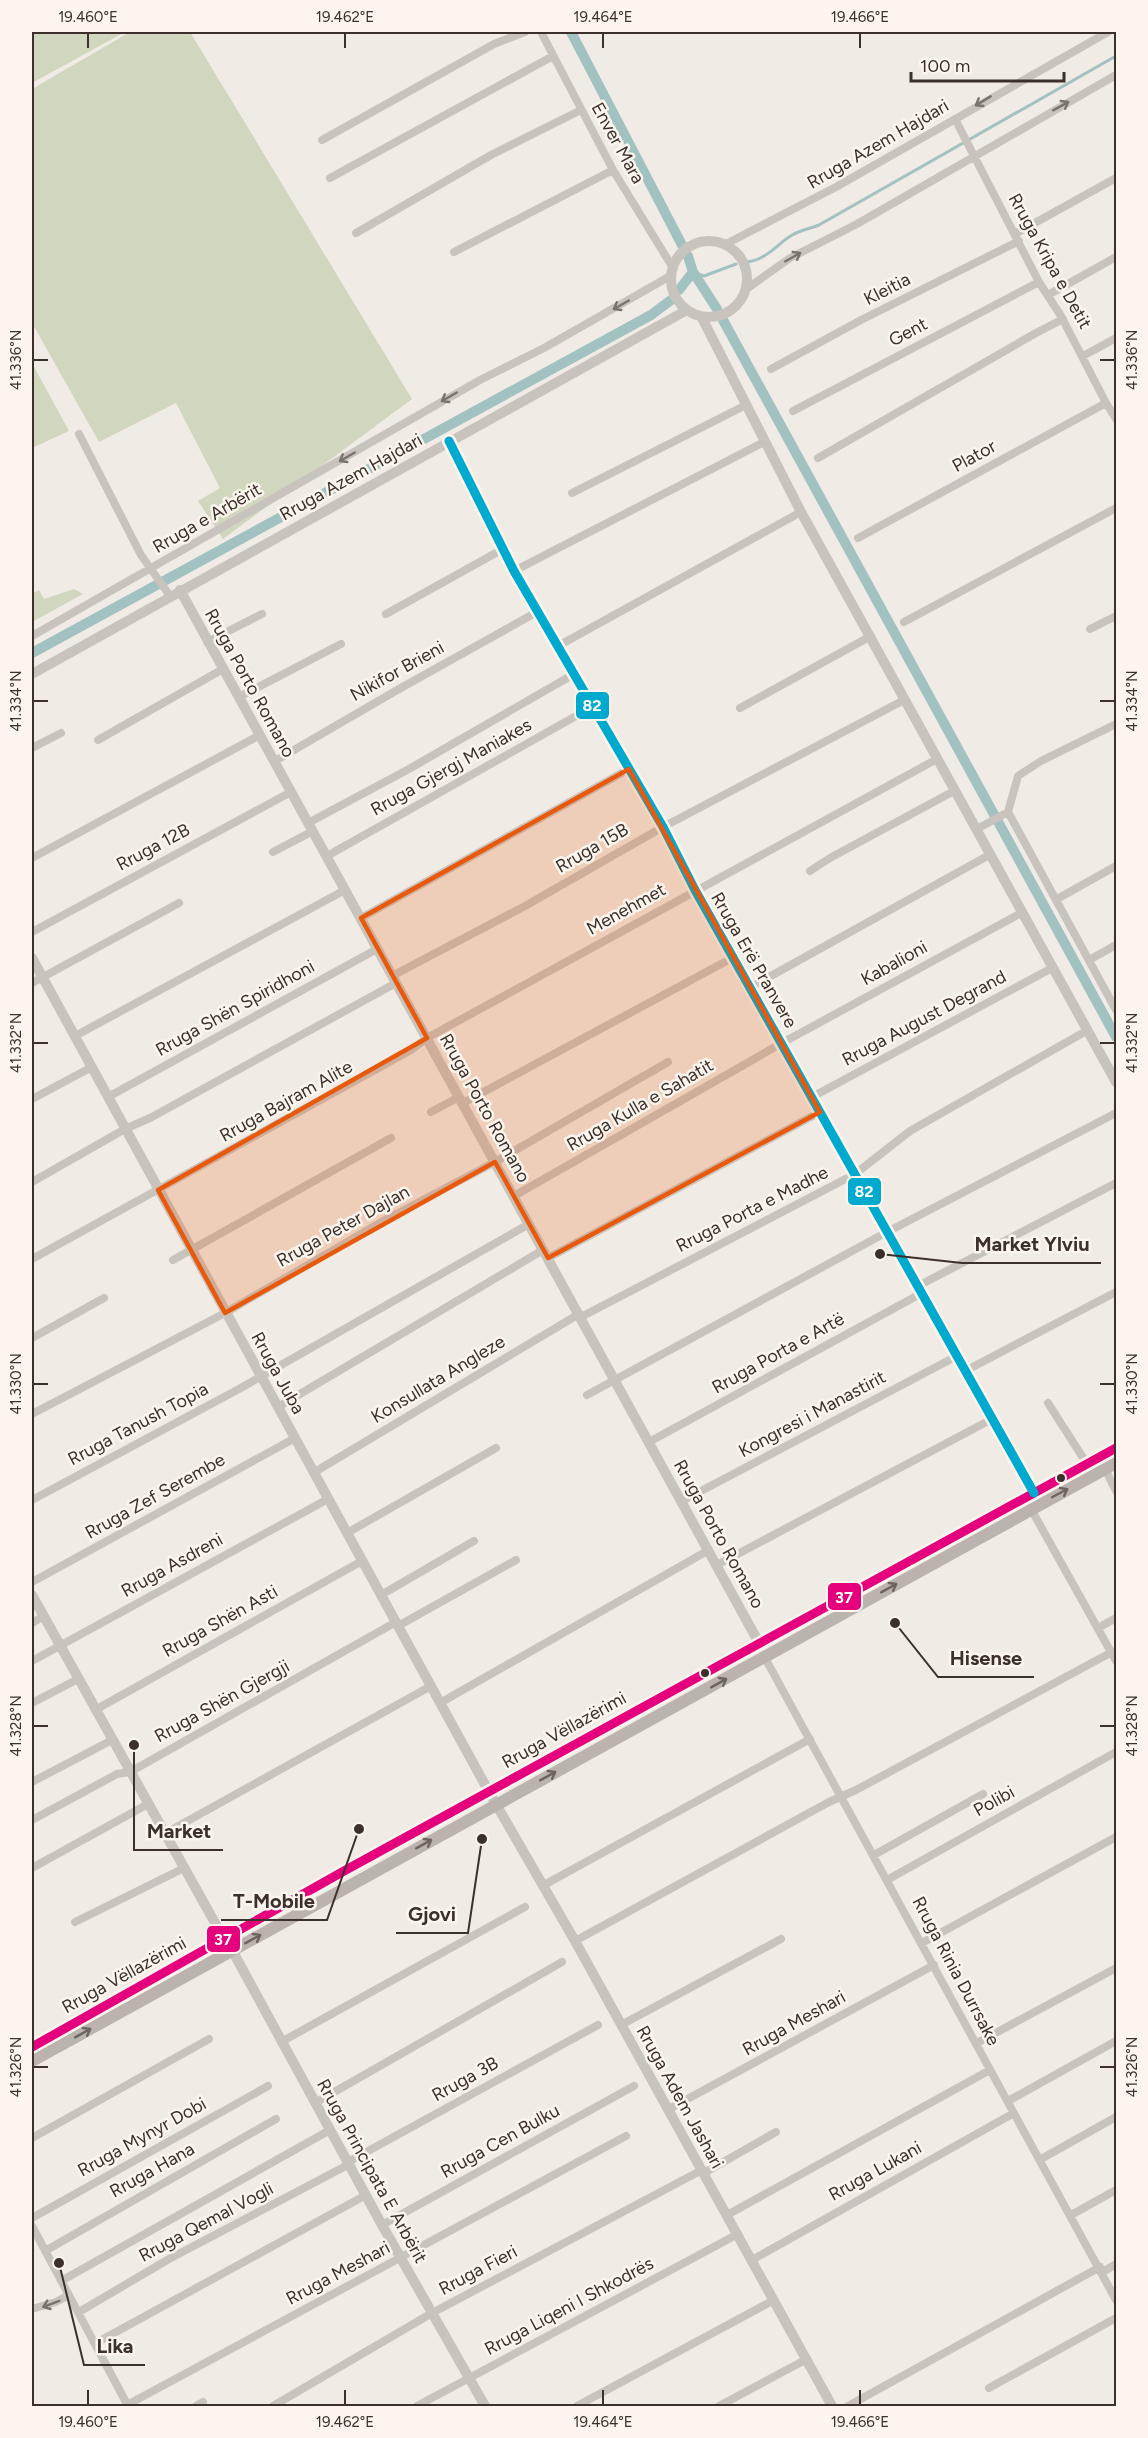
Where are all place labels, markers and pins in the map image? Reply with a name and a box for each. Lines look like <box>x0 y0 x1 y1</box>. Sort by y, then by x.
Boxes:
callout: Market Ylviu <box>962 1225 1101 1263</box>
unlabelled marker <box>1055 1472 1067 1484</box>
callout: Hisense <box>938 1639 1034 1677</box>
unlabelled marker <box>699 1667 711 1679</box>
callout: Market <box>134 1812 223 1850</box>
callout: T-Mobile <box>221 1882 327 1920</box>
callout: Gjovi <box>396 1895 468 1933</box>
callout: Lika <box>84 2327 145 2365</box>

